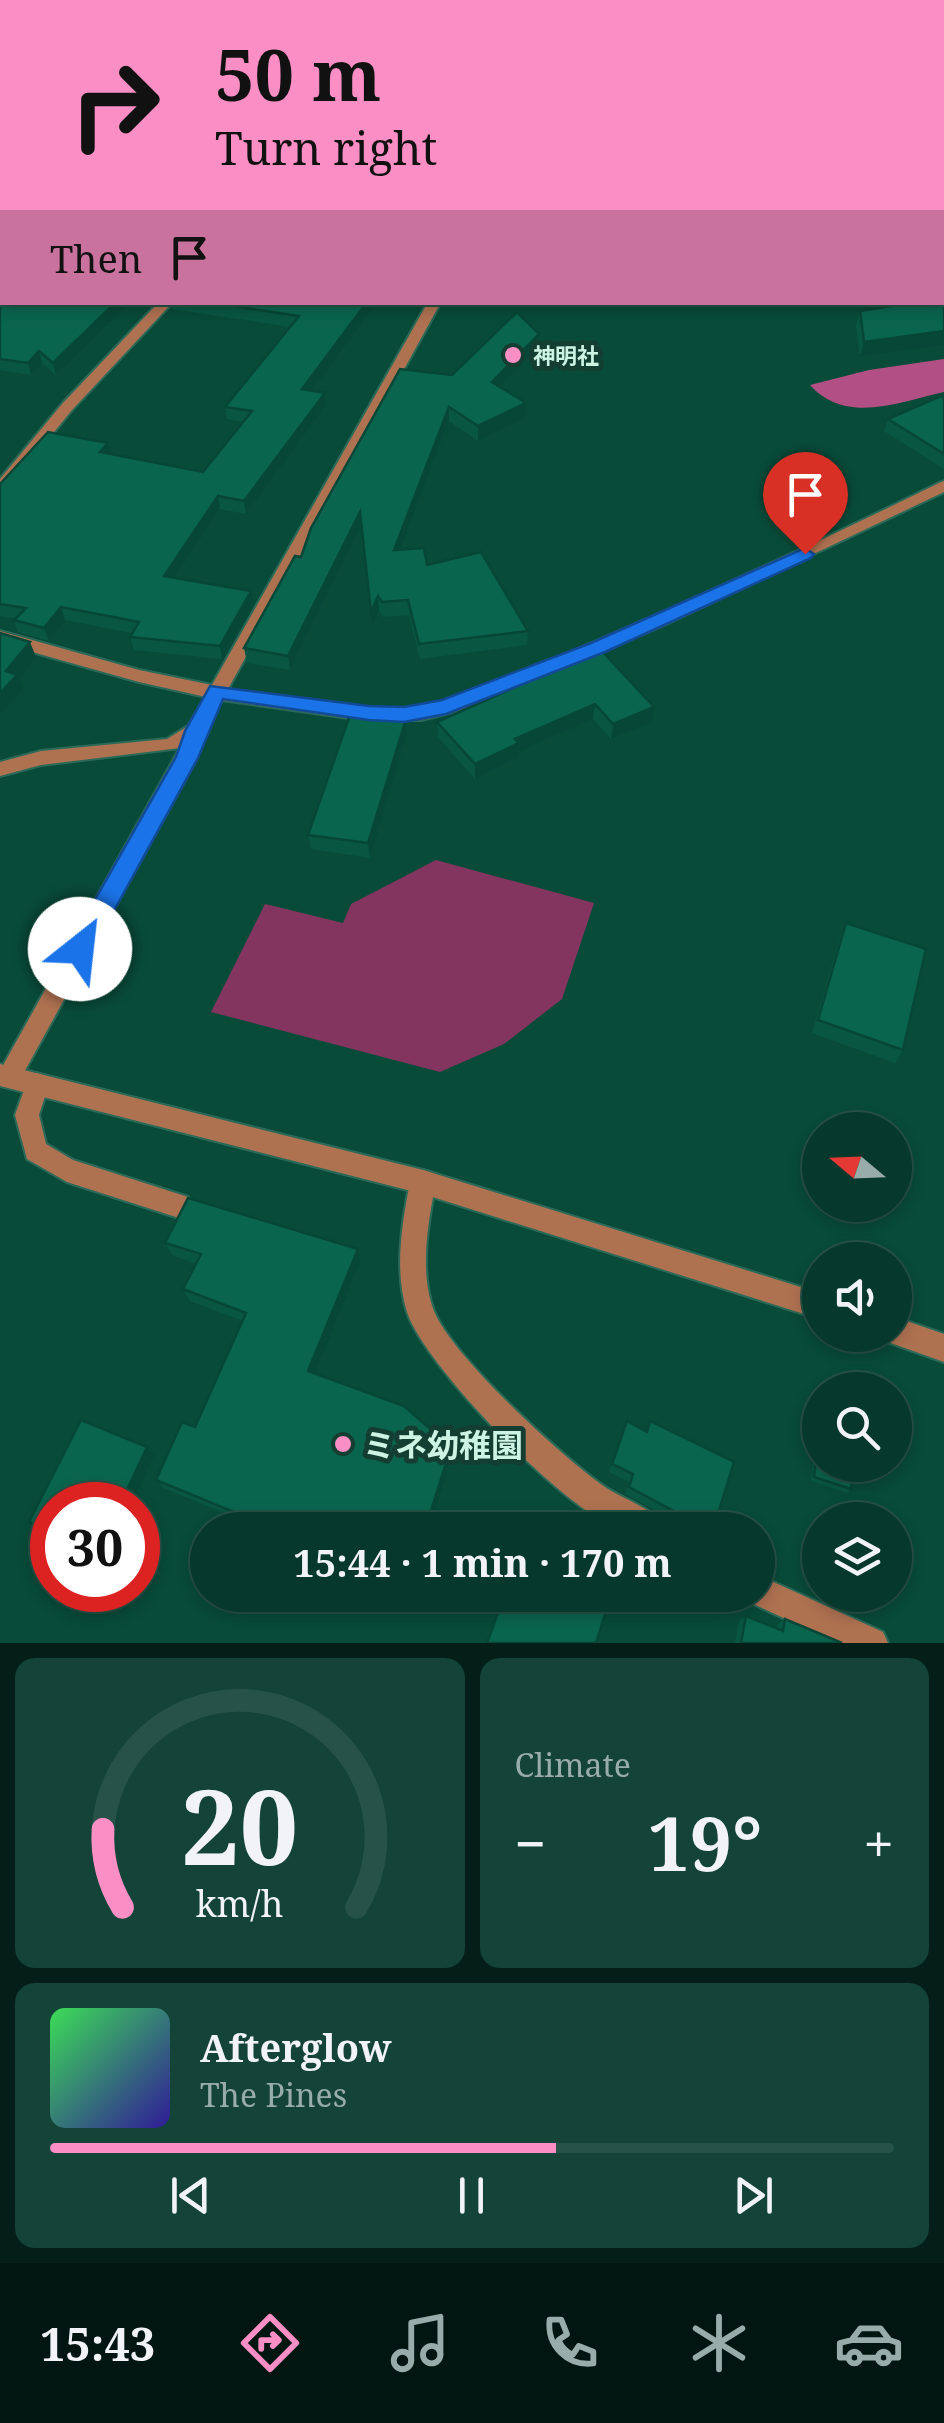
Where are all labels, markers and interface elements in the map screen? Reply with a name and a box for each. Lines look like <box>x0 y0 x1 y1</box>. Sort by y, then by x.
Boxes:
text: 50 m <box>215 26 381 122</box>
icon: right <box>50 40 180 170</box>
text: Turn right <box>215 117 437 178</box>
icon: arrive <box>162 230 217 285</box>
text: Then <box>50 232 142 284</box>
place label: 神明社 <box>533 340 599 370</box>
marker: 神明社 <box>502 344 524 366</box>
pin <box>763 452 848 555</box>
icon: arrive <box>778 467 833 522</box>
position arrow <box>28 897 132 1001</box>
north arrow <box>802 1112 912 1222</box>
map controls <box>802 1112 912 1612</box>
button: sound <box>802 1242 912 1352</box>
button: search <box>802 1372 912 1482</box>
place label: ミネ幼稚園 <box>363 1423 523 1466</box>
marker: ミネ幼稚園 <box>332 1433 354 1455</box>
speed limit sign: 30 <box>30 1482 160 1612</box>
button: layers <box>802 1502 912 1612</box>
text: 15:44 · 1 min · 170 m <box>293 1536 672 1588</box>
text: Climate <box>515 1743 631 1786</box>
text: 20 <box>181 1754 299 1895</box>
text: 19° <box>647 1791 762 1893</box>
text: − <box>515 1805 546 1880</box>
text: + <box>863 1805 894 1880</box>
text: km/h <box>196 1879 284 1927</box>
text: Afterglow <box>200 2021 392 2073</box>
text: The Pines <box>200 2073 347 2116</box>
icon: previous <box>163 2168 218 2223</box>
icon: pause <box>444 2168 499 2223</box>
icon: next <box>726 2168 781 2223</box>
icon: directions <box>235 2308 305 2378</box>
icon: music <box>385 2308 455 2378</box>
icon: phone <box>535 2308 605 2378</box>
icon: climate <box>684 2308 754 2378</box>
icon: car <box>834 2308 904 2378</box>
text: 15:43 <box>40 2313 155 2374</box>

